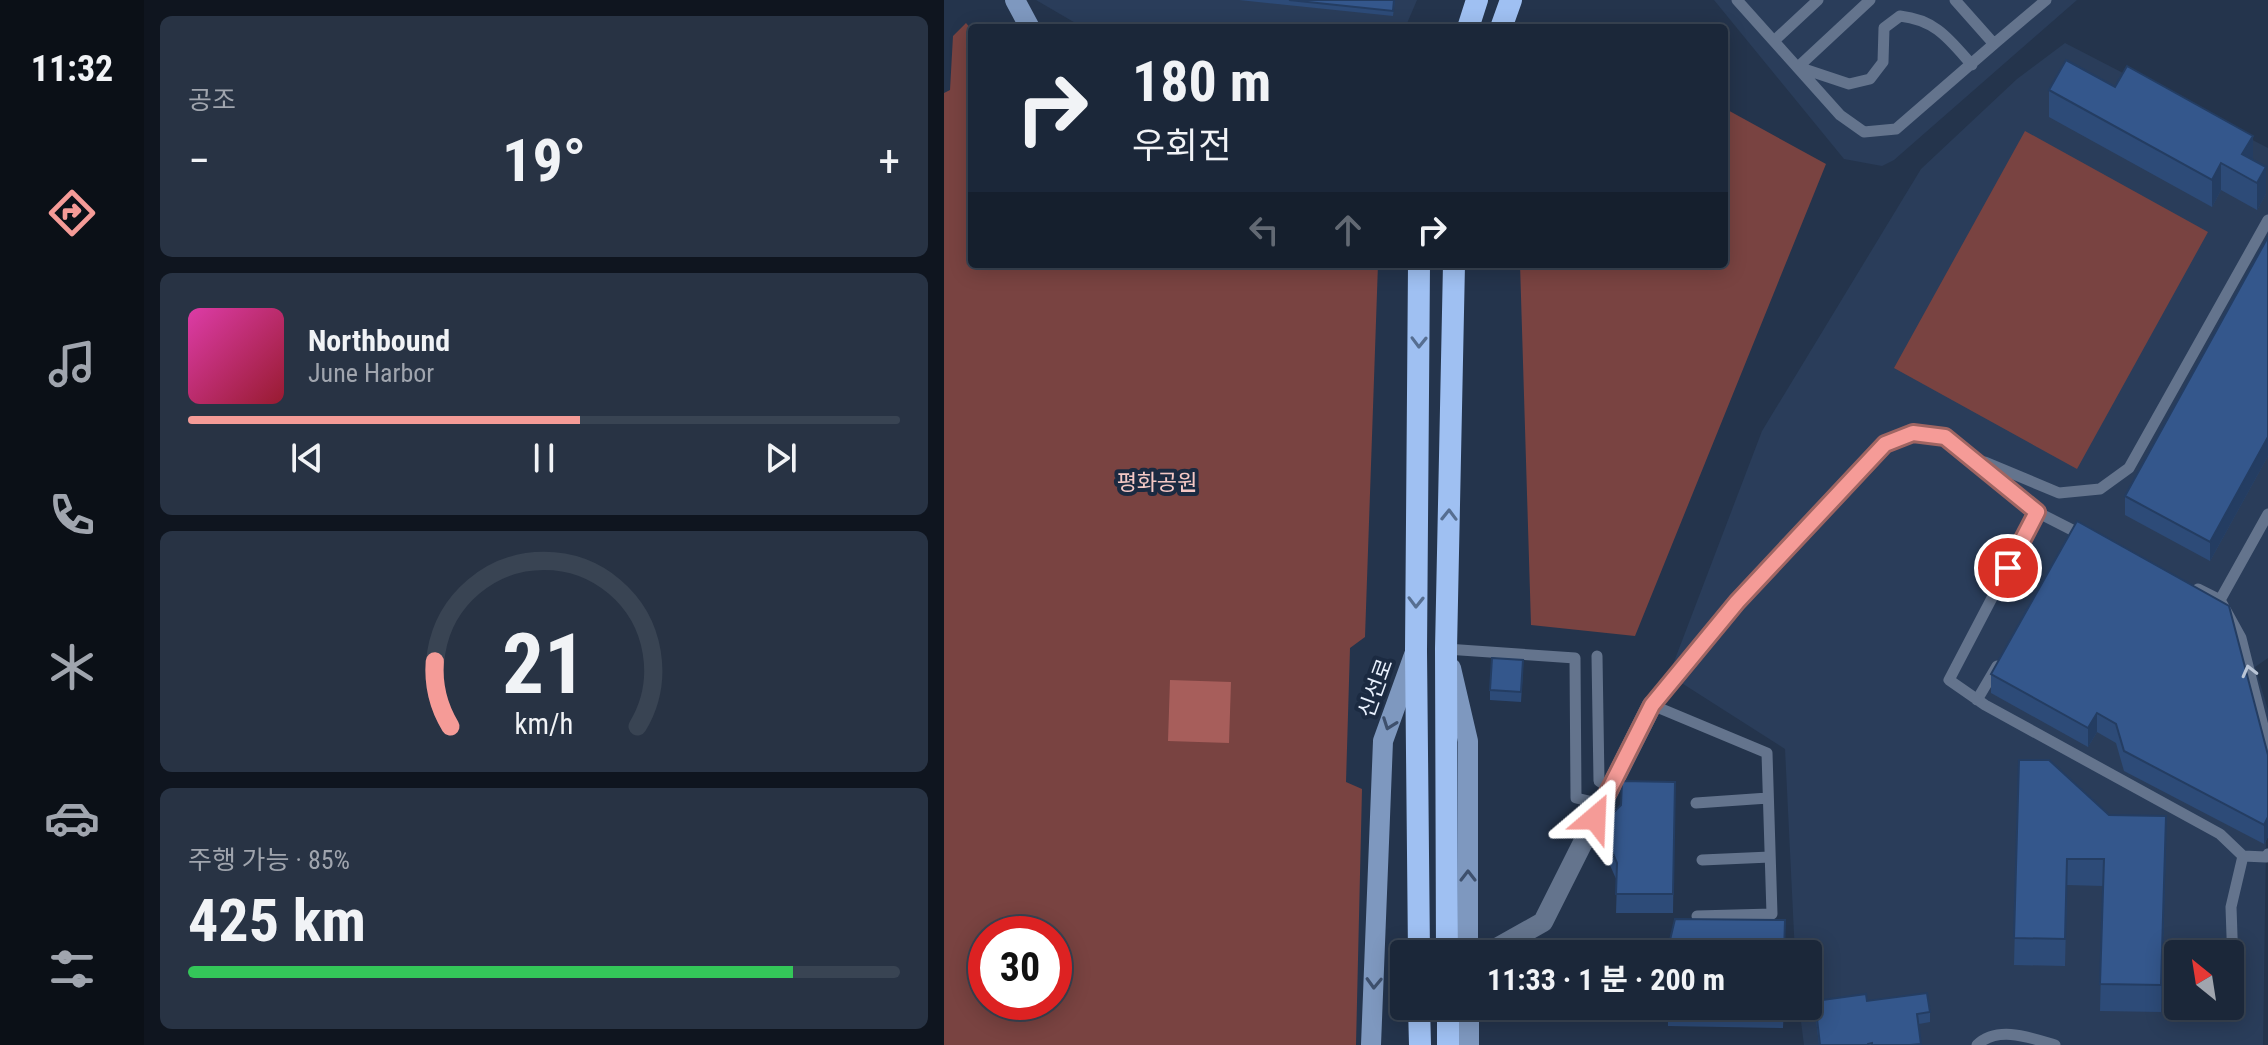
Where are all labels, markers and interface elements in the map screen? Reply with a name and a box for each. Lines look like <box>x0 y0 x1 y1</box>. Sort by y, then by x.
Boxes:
text: 11:32 <box>31 48 113 90</box>
text: 180 m <box>1132 49 1271 115</box>
icon: right <box>1000 56 1104 160</box>
text: 공조 <box>188 85 236 115</box>
text: 19° <box>502 125 586 196</box>
text: 우회전 <box>1132 125 1231 167</box>
text: − <box>188 135 210 187</box>
text: + <box>878 135 900 187</box>
icon: directions <box>44 185 100 241</box>
icon: left <box>1242 208 1286 252</box>
icon: ahead <box>1326 208 1370 252</box>
icon: right <box>1410 208 1454 252</box>
text: Northbound <box>308 323 450 358</box>
icon: music <box>44 336 100 392</box>
one-way arrow <box>1410 336 1428 349</box>
text: June Harbor <box>308 358 434 388</box>
icon: previous <box>285 436 329 480</box>
icon: pause <box>522 436 566 480</box>
icon: next <box>759 436 803 480</box>
park label: 평화공원 <box>1117 470 1197 495</box>
icon: phone <box>44 487 100 543</box>
one-way arrow <box>1440 508 1457 521</box>
pin <box>1974 534 2042 602</box>
icon: arrive <box>1986 546 2030 590</box>
one-way arrow <box>1407 596 1425 609</box>
text: 21 <box>502 616 586 713</box>
icon: climate <box>44 639 100 695</box>
street label: 신선로 <box>1353 655 1398 721</box>
one-way arrow <box>2241 665 2258 678</box>
text: km/h <box>515 707 573 741</box>
one-way arrow <box>1382 717 1399 731</box>
position arrow <box>1553 776 1637 860</box>
icon: car <box>44 790 100 846</box>
text: 주행 가능 · 85% <box>188 845 350 875</box>
one-way arrow <box>1459 869 1477 882</box>
text: 425 km <box>188 885 366 956</box>
speed limit sign: 30 <box>968 916 1072 1020</box>
north arrow <box>2164 940 2244 1020</box>
map controls <box>2164 940 2244 1020</box>
icon: filters <box>44 941 100 997</box>
text: 11:33 · 1 분 · 200 m <box>1487 962 1725 997</box>
one-way arrow <box>1365 977 1382 990</box>

